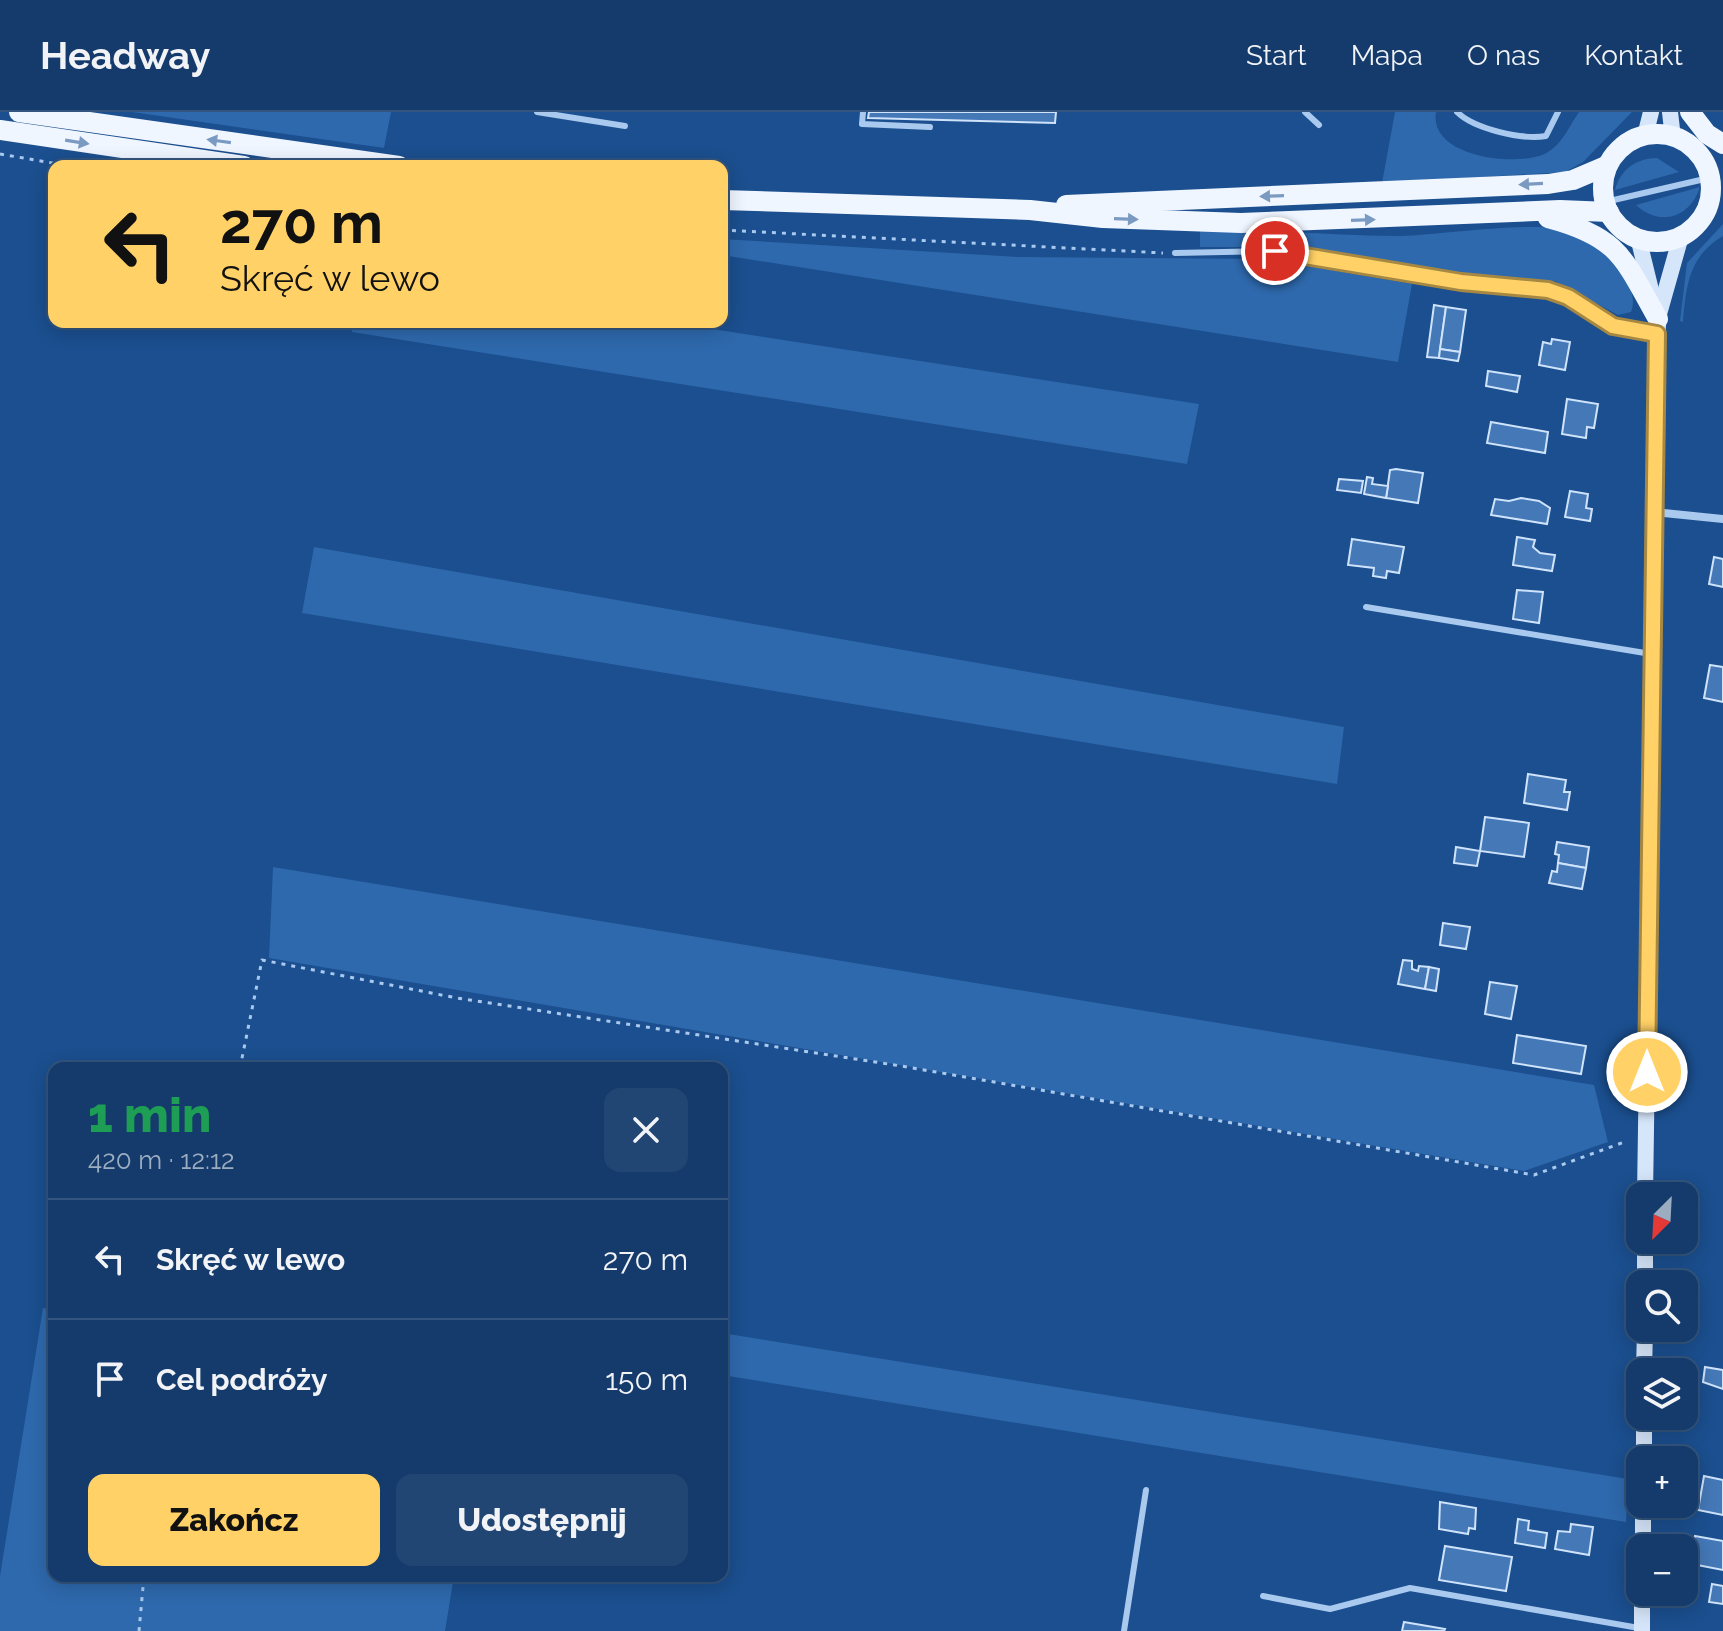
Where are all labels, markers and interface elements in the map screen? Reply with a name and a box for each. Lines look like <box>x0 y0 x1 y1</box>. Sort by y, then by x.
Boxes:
text: Headway <box>40 33 210 78</box>
text: Start <box>1246 39 1307 72</box>
text: Mapa <box>1351 39 1423 72</box>
text: O nas <box>1467 39 1540 72</box>
text: Kontakt <box>1584 39 1683 72</box>
one-way arrow <box>206 134 231 147</box>
one-way arrow <box>65 136 90 149</box>
one-way arrow <box>1518 178 1543 191</box>
one-way arrow <box>1259 189 1284 202</box>
text: 270 m <box>220 190 383 256</box>
icon: left <box>88 192 192 296</box>
one-way arrow <box>1114 213 1139 226</box>
one-way arrow <box>1351 214 1376 227</box>
pin <box>1241 217 1309 285</box>
icon: arrive <box>1253 229 1297 273</box>
text: Skręć w lewo <box>220 257 440 299</box>
position arrow <box>1605 1030 1689 1114</box>
text: 1 min <box>88 1087 211 1143</box>
button: close <box>604 1088 688 1172</box>
text: 420 m · 12:12 <box>88 1145 235 1175</box>
north arrow <box>1626 1182 1698 1254</box>
map controls <box>1626 1182 1698 1606</box>
icon: left <box>88 1237 132 1281</box>
text: Skręć w lewo <box>156 1242 345 1277</box>
text: 270 m <box>603 1242 688 1277</box>
button: search <box>1626 1270 1698 1342</box>
icon: arrive <box>88 1357 132 1401</box>
button: layers <box>1626 1358 1698 1430</box>
text: Cel podróży <box>156 1362 328 1397</box>
text: 150 m <box>605 1362 688 1397</box>
button: + <box>1626 1446 1698 1518</box>
button: Zakończ <box>88 1474 380 1566</box>
button: Udostępnij <box>396 1474 688 1566</box>
button: − <box>1626 1534 1698 1606</box>

